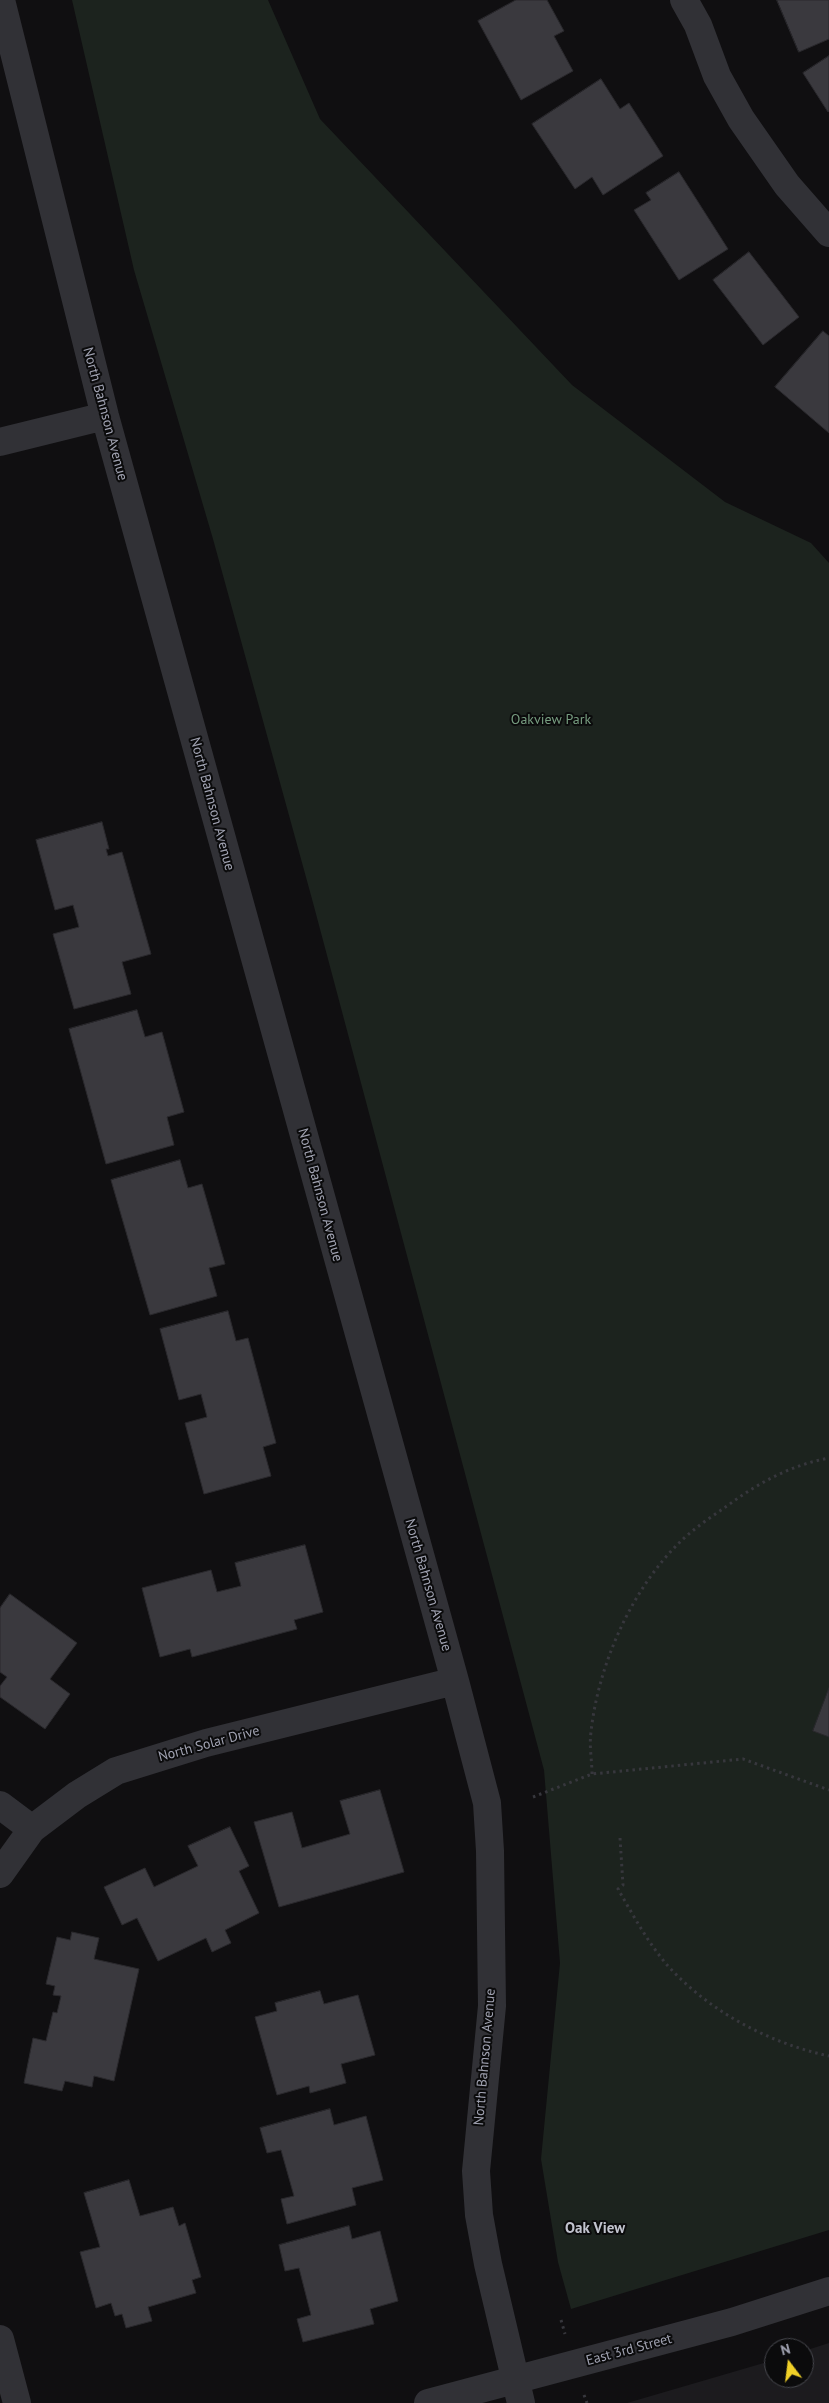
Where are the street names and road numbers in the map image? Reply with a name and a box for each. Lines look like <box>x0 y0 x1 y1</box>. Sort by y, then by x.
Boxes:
street label: North Bahnson Avenue <box>79 346 131 482</box>
street label: North Bahnson Avenue <box>186 736 238 872</box>
street label: North Bahnson Avenue <box>294 1127 346 1263</box>
street label: North Bahnson Avenue <box>401 1517 455 1653</box>
street label: North Solar Drive <box>157 1722 261 1766</box>
street label: North Bahnson Avenue <box>471 1988 499 2126</box>
street label: East 3rd Street <box>584 2330 674 2370</box>

